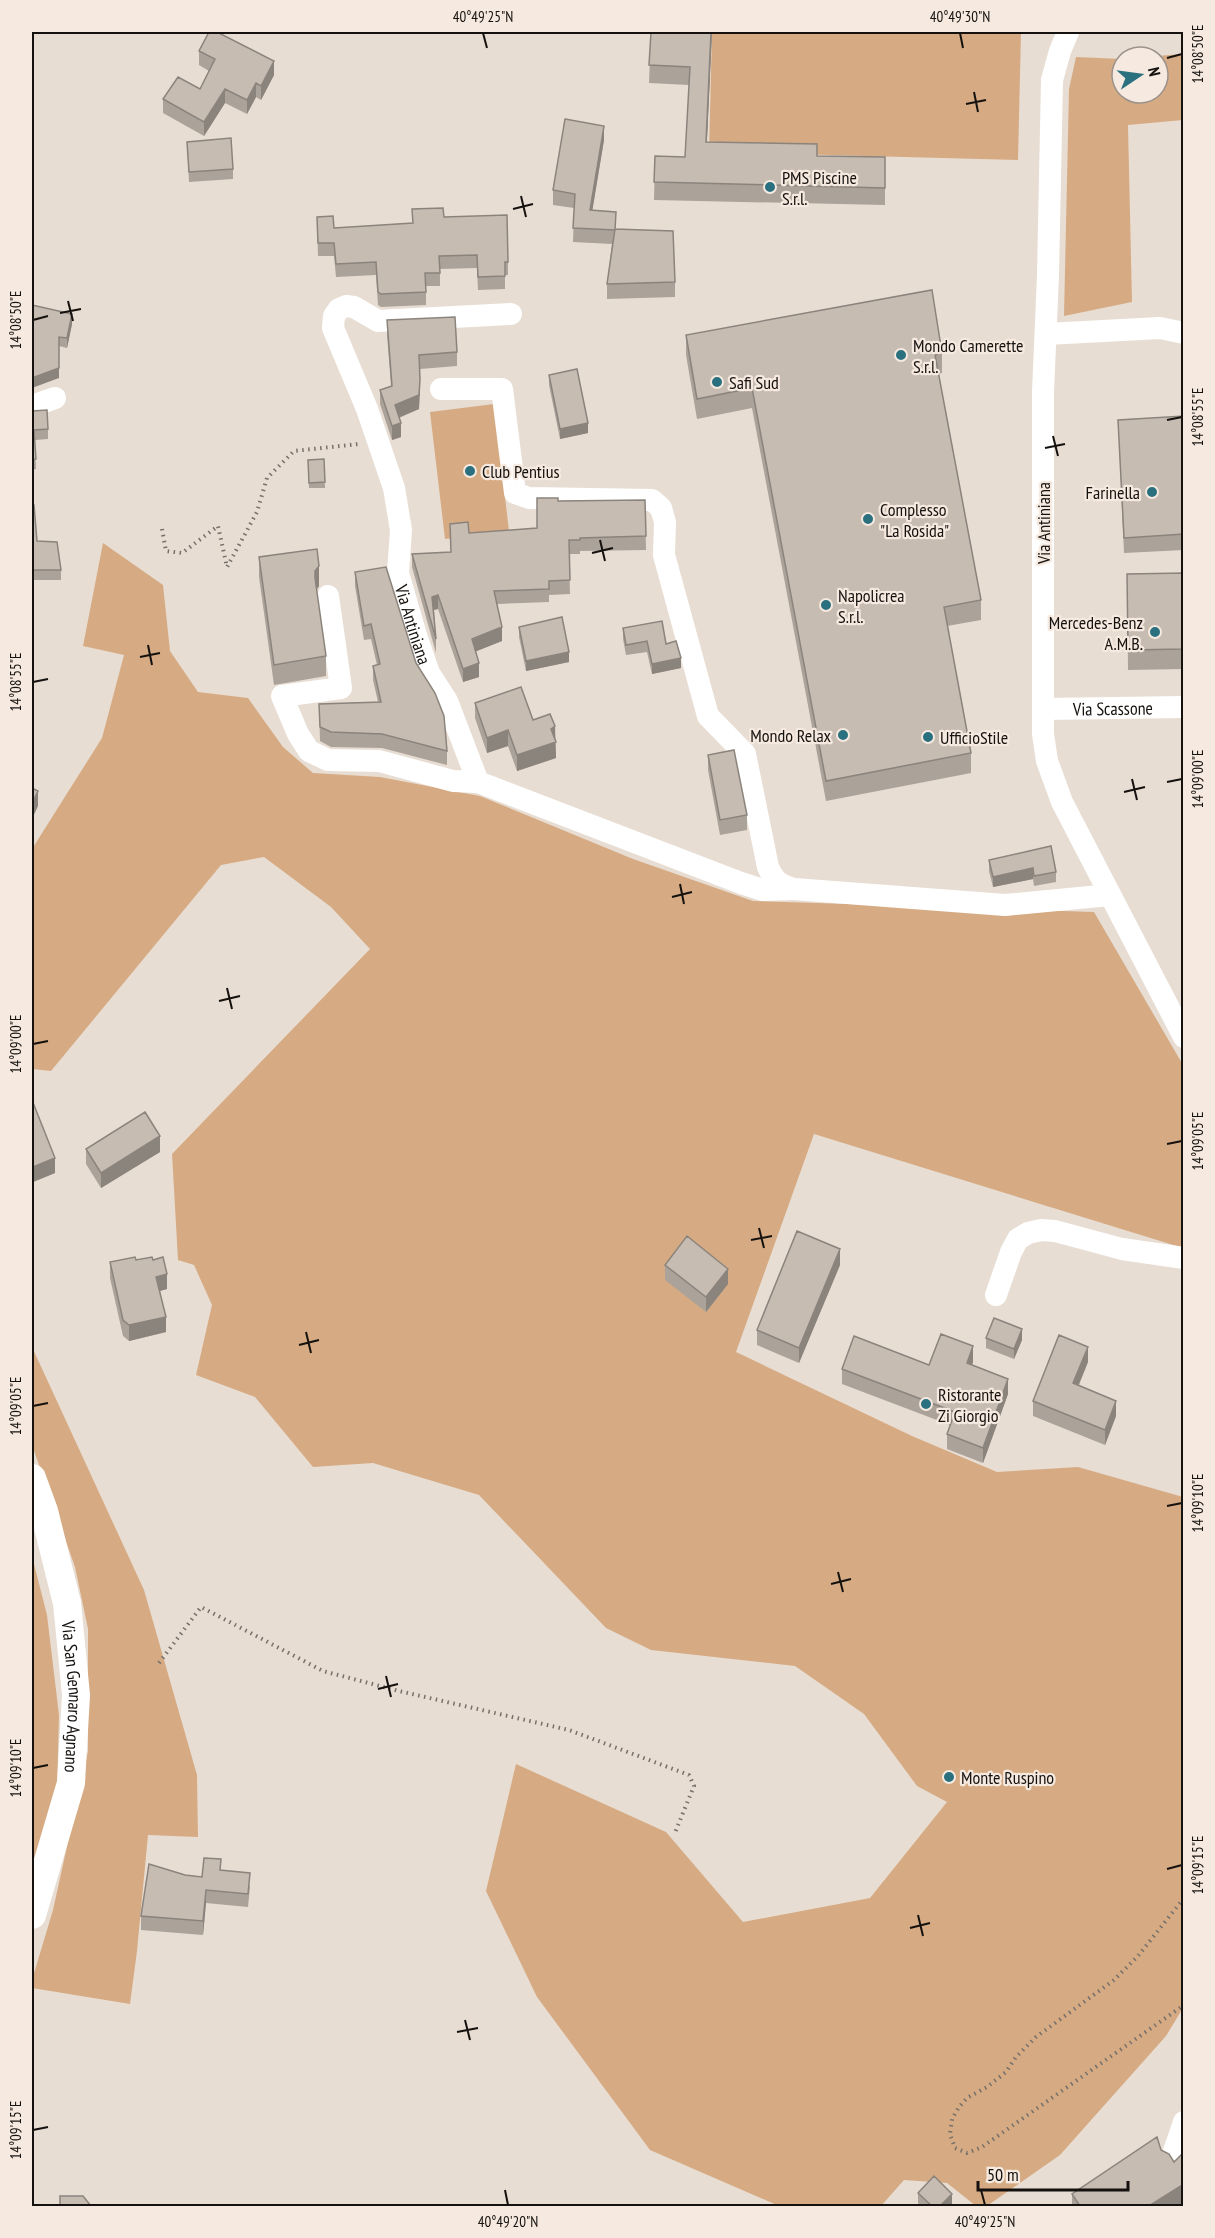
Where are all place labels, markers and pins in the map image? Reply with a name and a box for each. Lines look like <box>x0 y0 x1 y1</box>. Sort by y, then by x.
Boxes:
place label: PMS Piscine S.r.l. <box>782 166 857 210</box>
marker: PMS Piscine S.r.l. <box>763 180 777 194</box>
place label: Mondo Camerette S.r.l. <box>913 334 1023 378</box>
marker: Mondo Camerette S.r.l. <box>894 348 908 362</box>
place label: Safi Sud <box>729 371 779 394</box>
marker: Safi Sud <box>710 375 724 389</box>
place label: Club Pentius <box>482 460 560 483</box>
marker: Club Pentius <box>463 464 477 478</box>
place label: Farinella <box>1086 481 1140 504</box>
marker: Farinella <box>1145 485 1159 499</box>
place label: Complesso "La Rosida" <box>880 498 949 542</box>
marker: Complesso "La Rosida" <box>861 512 875 526</box>
place label: Napolicrea S.r.l. <box>838 584 905 628</box>
marker: Napolicrea S.r.l. <box>819 598 833 612</box>
place label: Mercedes-Benz A.M.B. <box>1049 611 1143 655</box>
marker: Mercedes-Benz A.M.B. <box>1148 625 1162 639</box>
place label: Mondo Relax <box>750 724 832 747</box>
place label: UfficioStile <box>940 726 1008 749</box>
marker: Mondo Relax <box>836 728 850 742</box>
marker: UfficioStile <box>921 730 935 744</box>
place label: Ristorante Zi Giorgio <box>938 1383 1002 1427</box>
marker: Ristorante Zi Giorgio <box>919 1397 933 1411</box>
place label: Monte Ruspino <box>961 1766 1054 1789</box>
marker: Monte Ruspino <box>942 1770 956 1784</box>

